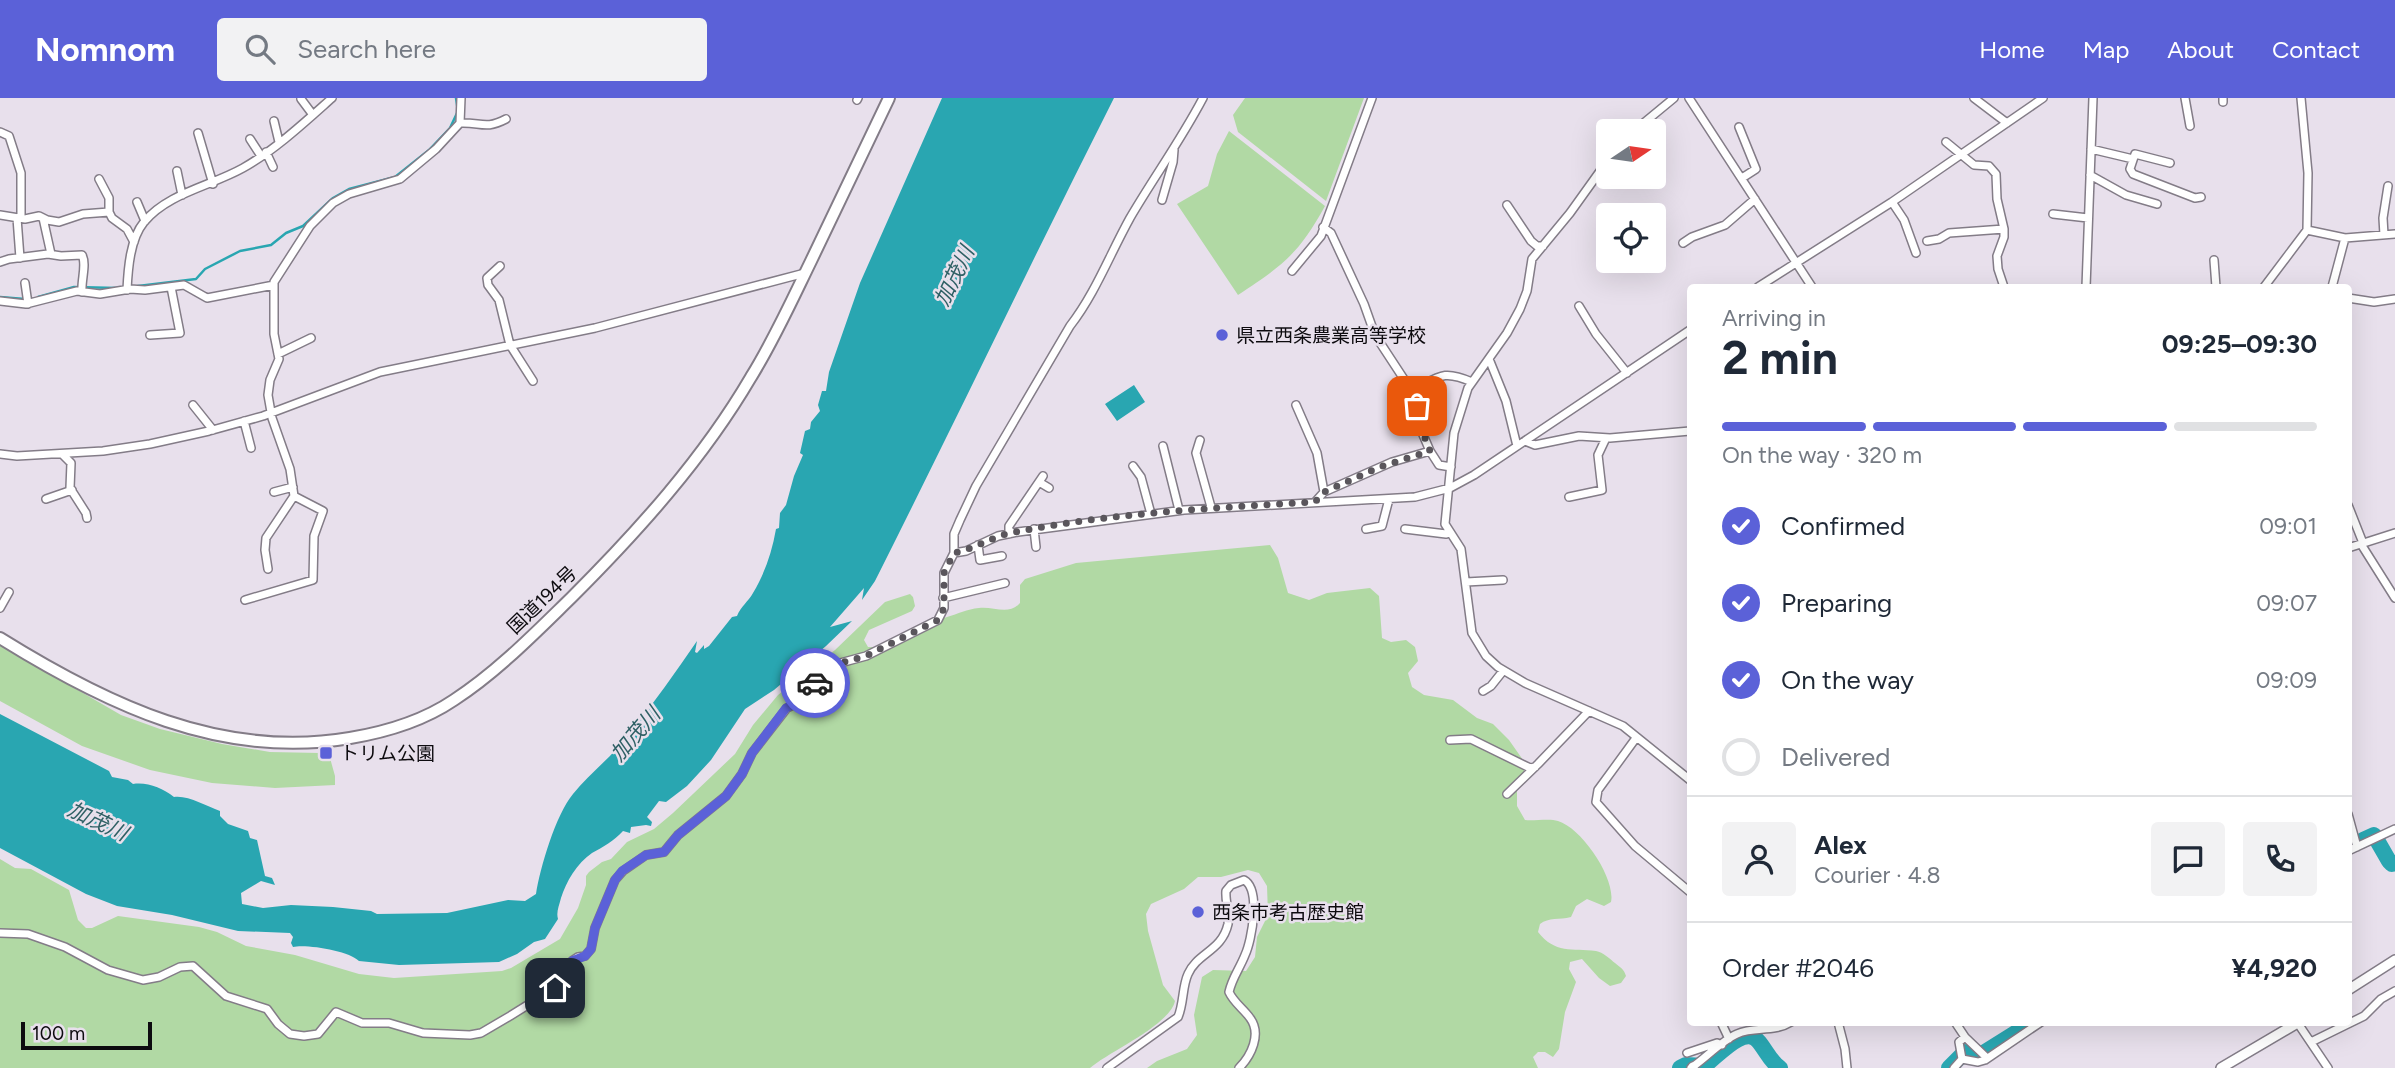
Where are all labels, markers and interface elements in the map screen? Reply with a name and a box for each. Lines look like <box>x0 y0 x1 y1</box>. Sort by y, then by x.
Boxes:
search box <box>217 18 707 81</box>
text: Nomnom <box>35 30 175 69</box>
icon: search <box>241 30 279 68</box>
text: Search here <box>297 33 436 65</box>
text: Home <box>1979 35 2045 64</box>
text: Map <box>2083 35 2129 64</box>
text: About <box>2167 35 2234 64</box>
text: Contact <box>2272 35 2360 64</box>
north arrow <box>1596 119 1666 189</box>
map controls <box>1596 119 1666 273</box>
button: locate <box>1596 203 1666 273</box>
water label: 加茂川 <box>929 240 980 310</box>
text: Arriving in <box>1722 304 1826 332</box>
place label: 県立西条農業高等学校 <box>1236 324 1426 347</box>
marker: 県立西条農業高等学校 <box>1214 327 1230 343</box>
text: 09:25–09:30 <box>2162 328 2317 360</box>
text: 2 min <box>1722 330 1838 386</box>
pin <box>1387 376 1447 436</box>
icon: bag <box>1398 387 1436 425</box>
text: On the way · 320 m <box>1722 441 1922 469</box>
icon: check <box>1722 507 1760 545</box>
text: Confirmed <box>1781 510 1905 542</box>
text: 09:01 <box>2259 512 2317 540</box>
street label: 国道194号 <box>503 561 581 639</box>
icon: check <box>1722 584 1760 622</box>
text: Preparing <box>1781 587 1892 619</box>
text: 09:07 <box>2256 589 2317 617</box>
courier <box>780 648 850 718</box>
icon: check <box>1722 661 1760 699</box>
icon: car <box>796 664 834 702</box>
text: On the way <box>1781 664 1914 696</box>
text: 09:09 <box>2256 666 2317 694</box>
water label: 加茂川 <box>605 701 666 766</box>
text: Delivered <box>1781 741 1890 773</box>
place label: トリム公園 <box>340 742 435 765</box>
marker: トリム公園 <box>318 745 334 761</box>
water label: 加茂川 <box>64 796 134 846</box>
button: person <box>1722 822 1796 896</box>
button: chat <box>2151 822 2225 896</box>
button: phone <box>2243 822 2317 896</box>
text: Alex <box>1814 829 1867 861</box>
text: Courier · 4.8 <box>1814 861 1941 889</box>
place label: 西条市考古歴史館 <box>1212 901 1364 924</box>
marker: 西条市考古歴史館 <box>1190 904 1206 920</box>
text: Order #2046 <box>1722 952 1874 984</box>
text: ¥4,920 <box>2231 952 2317 984</box>
pin <box>525 958 585 1018</box>
icon: home <box>536 969 574 1007</box>
scale bar <box>21 1019 152 1051</box>
text: 100 m <box>32 1022 85 1045</box>

